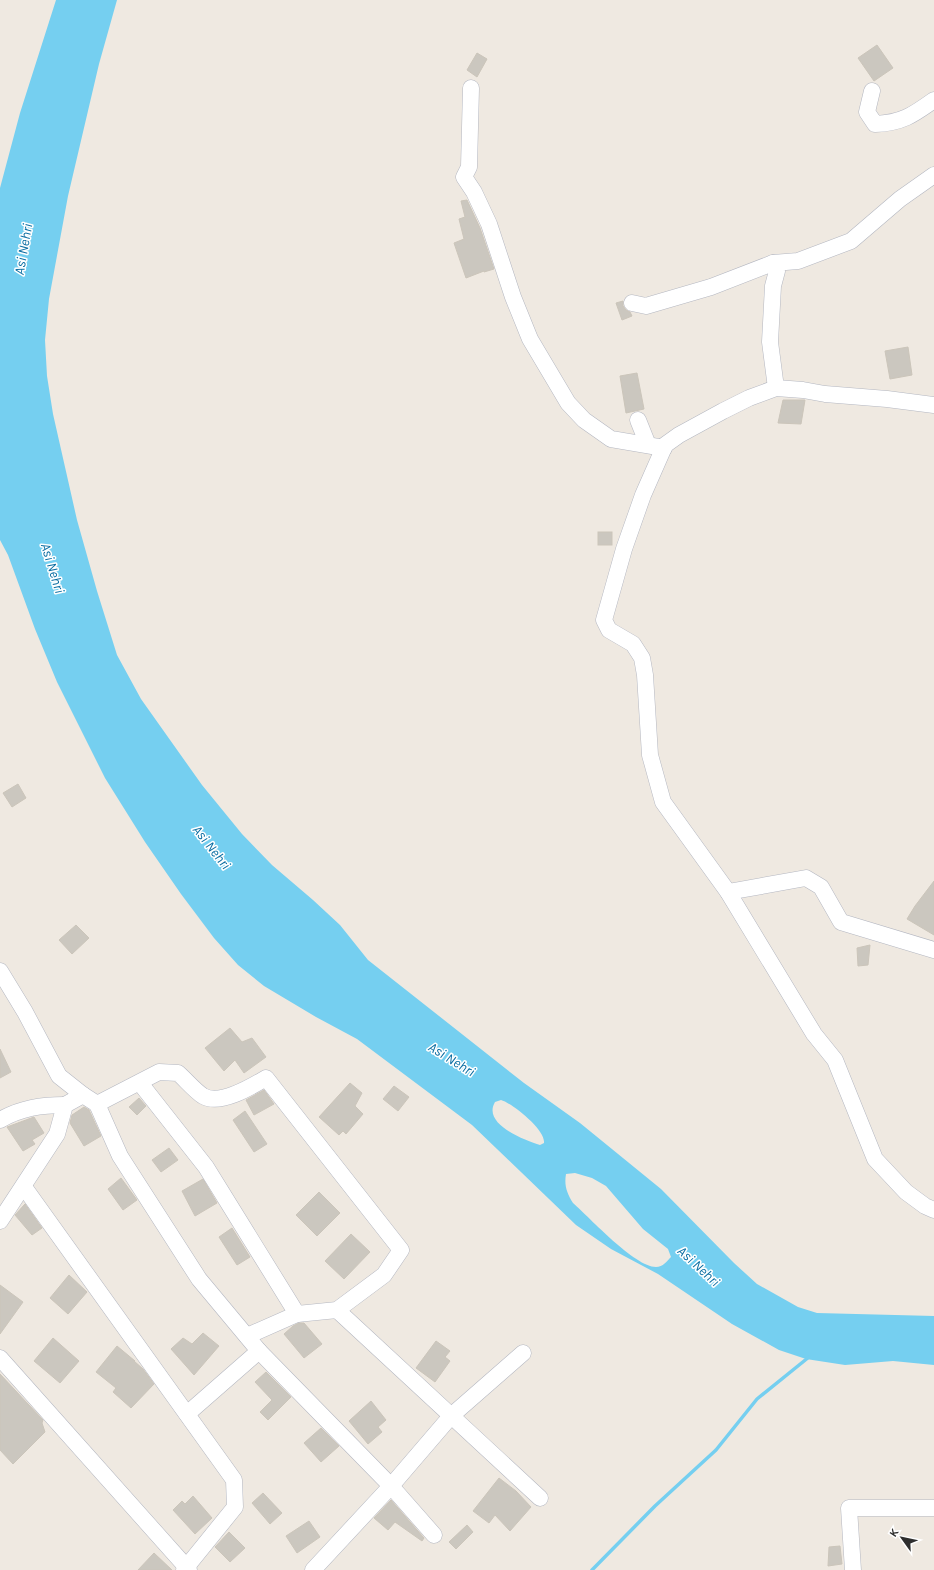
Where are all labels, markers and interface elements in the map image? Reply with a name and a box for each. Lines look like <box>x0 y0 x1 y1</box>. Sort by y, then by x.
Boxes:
water label: Asi Nehri <box>11 222 36 276</box>
water label: Asi Nehri <box>37 541 68 596</box>
water label: Asi Nehri <box>189 822 234 873</box>
water label: Asi Nehri <box>425 1038 478 1081</box>
water label: Asi Nehri <box>674 1242 724 1290</box>
north arrow <box>882 1518 922 1558</box>
text: K <box>887 1526 902 1539</box>

